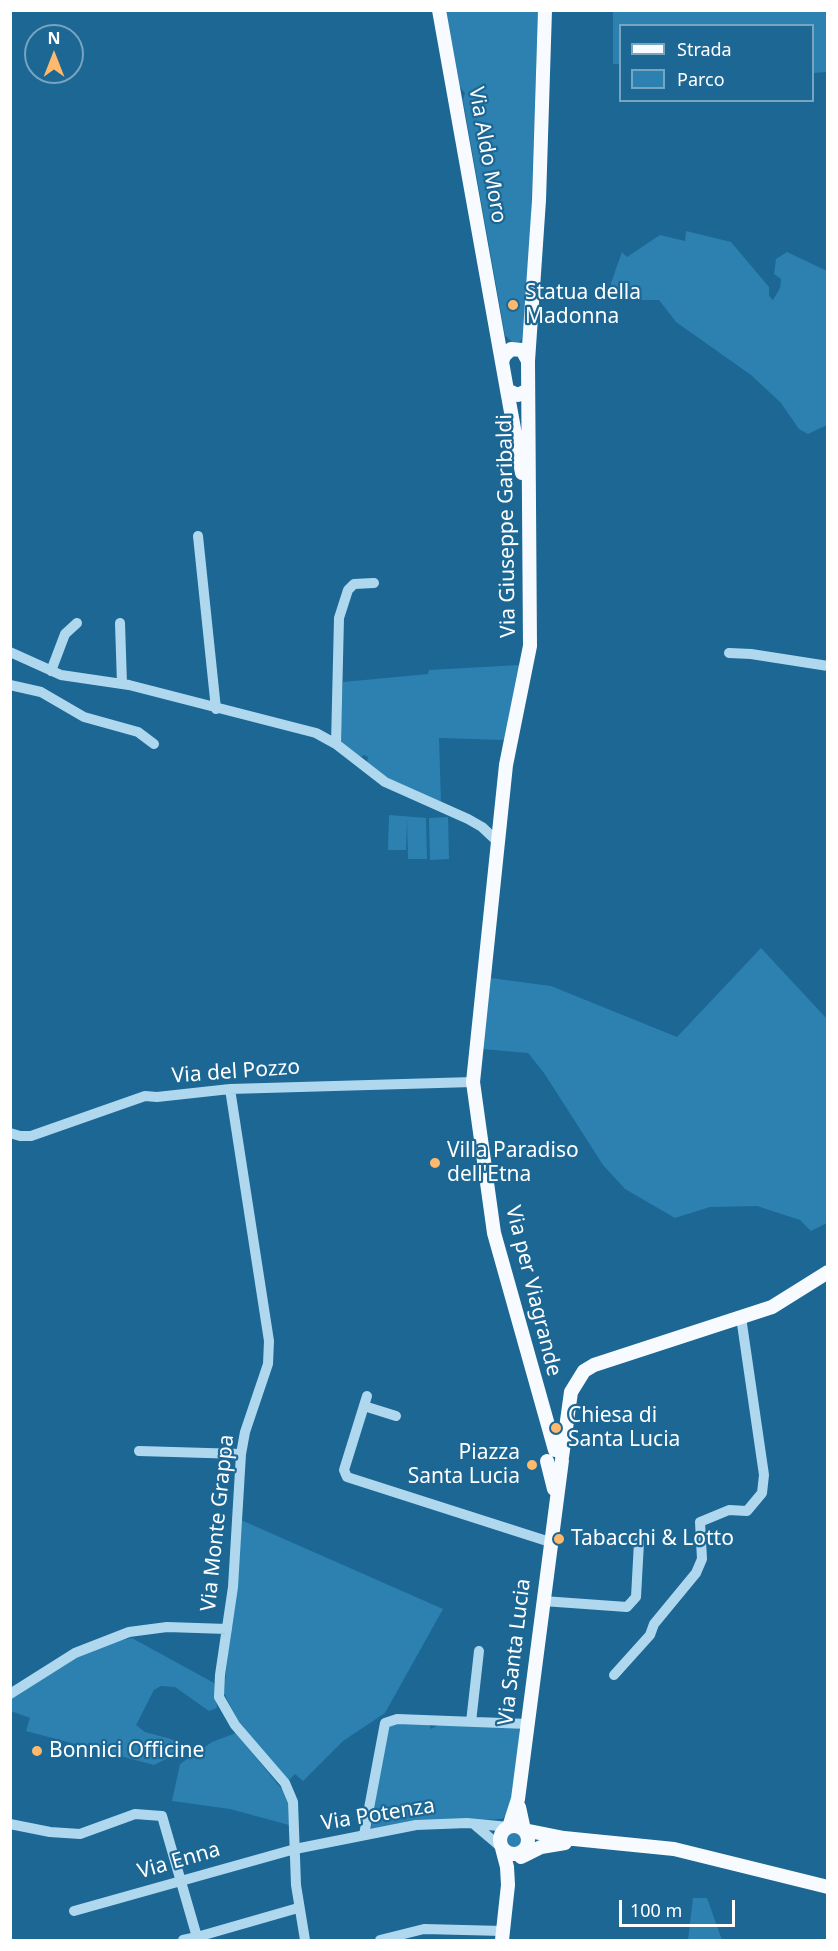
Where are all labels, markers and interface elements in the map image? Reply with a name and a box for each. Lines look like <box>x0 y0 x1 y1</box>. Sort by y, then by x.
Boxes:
north arrow <box>24 24 84 84</box>
legend <box>619 24 814 102</box>
text: N <box>47 27 61 49</box>
text: Strada <box>677 37 732 61</box>
text: Parco <box>677 67 725 91</box>
street label: Via Aldo Moro <box>463 85 511 225</box>
place label: Statua della Madonna <box>525 280 641 330</box>
marker: Statua della Madonna <box>506 298 520 312</box>
street label: Via Giuseppe Garibaldi <box>492 414 522 638</box>
street label: Via del Pozzo <box>171 1055 301 1089</box>
place label: Villa Paradiso dell'Etna <box>447 1138 579 1188</box>
marker: Villa Paradiso dell'Etna <box>428 1156 442 1170</box>
street label: Via per Viagrande <box>500 1203 566 1379</box>
place label: Chiesa di Santa Lucia <box>568 1403 680 1453</box>
marker: Chiesa di Santa Lucia <box>549 1421 563 1435</box>
street label: Via Monte Grappa <box>196 1433 240 1613</box>
place label: Piazza Santa Lucia <box>408 1440 520 1490</box>
marker: Piazza Santa Lucia <box>525 1458 539 1472</box>
place label: Tabacchi & Lotto <box>571 1526 734 1552</box>
marker: Tabacchi & Lotto <box>552 1532 566 1546</box>
street label: Via Santa Lucia <box>493 1577 537 1727</box>
place label: Bonnici Officine <box>49 1738 204 1764</box>
marker: Bonnici Officine <box>30 1744 44 1758</box>
street label: Via Potenza <box>319 1794 437 1836</box>
street label: Via Enna <box>135 1837 223 1885</box>
scale bar <box>622 1888 738 1926</box>
text: 100 m <box>630 1898 682 1922</box>

